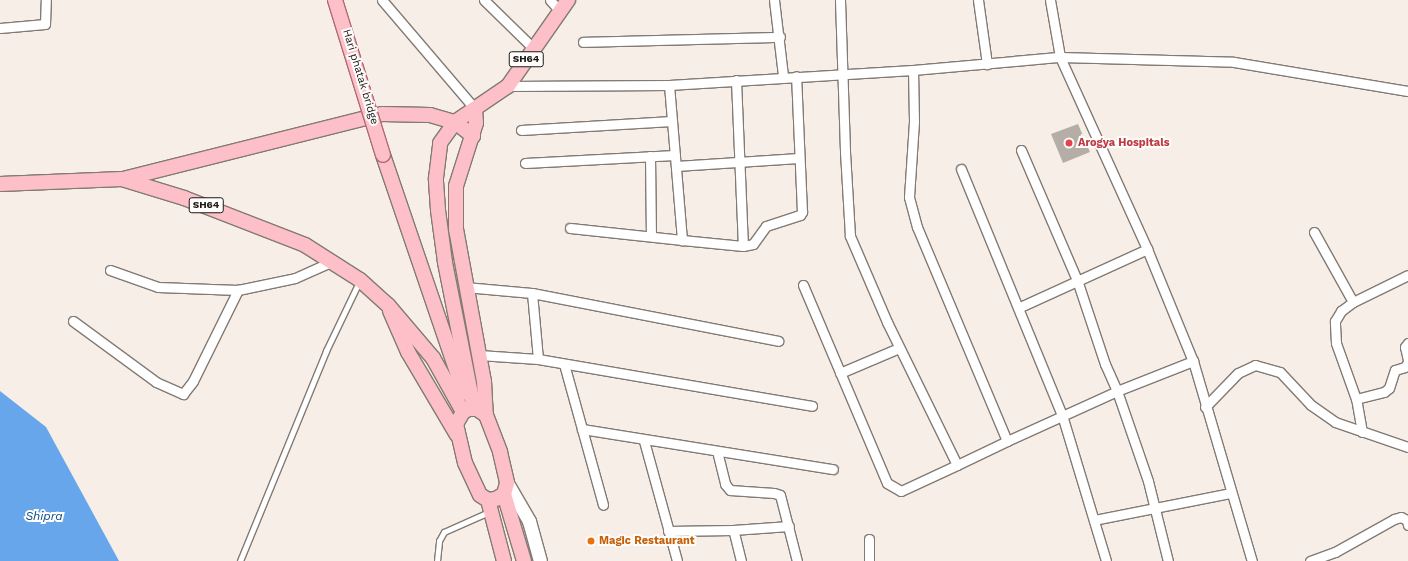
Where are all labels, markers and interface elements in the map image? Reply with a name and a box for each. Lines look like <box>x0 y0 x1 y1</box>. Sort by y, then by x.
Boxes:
street label: Hari phatak bridge <box>339 28 381 126</box>
road number: SH64 <box>508 51 544 67</box>
place label: Arogya Hospitals <box>1078 136 1170 150</box>
marker: Arogya Hospitals <box>1063 137 1075 149</box>
road number: SH64 <box>188 197 224 213</box>
water label: Shipra <box>25 510 63 524</box>
place label: Magic Restaurant <box>599 534 695 548</box>
marker: Magic Restaurant <box>586 536 596 546</box>

